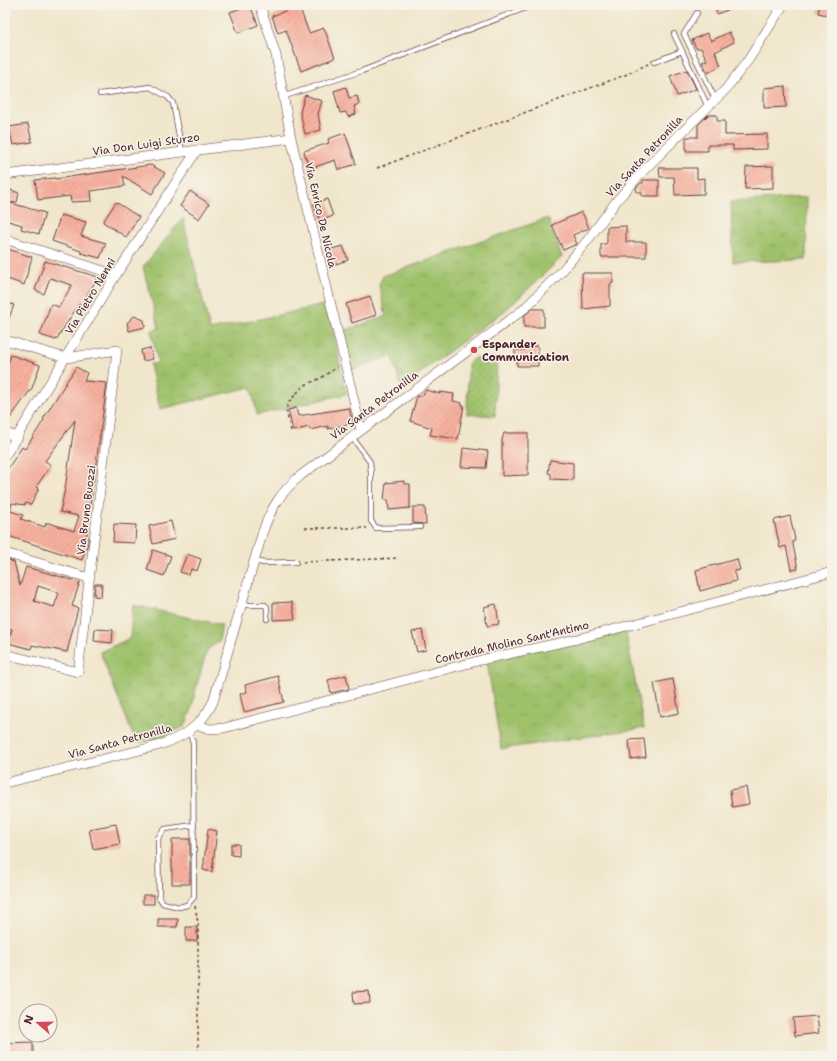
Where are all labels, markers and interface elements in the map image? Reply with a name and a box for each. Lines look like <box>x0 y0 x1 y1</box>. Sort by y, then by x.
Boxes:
street label: Via Santa Petronilla <box>603 112 686 200</box>
street label: Via Don Luigi Sturzo <box>91 129 201 159</box>
street label: Via Enrico De Nicola <box>301 161 340 270</box>
street label: Via Pietro Nenni <box>62 255 119 337</box>
place label: Espander Communication <box>482 337 570 365</box>
marker: Espander Communication <box>469 345 479 355</box>
street label: Via Santa Petronilla <box>327 367 421 443</box>
street label: Via Bruno Buozzi <box>74 464 99 556</box>
street label: Contrada Molino Sant'Antimo <box>434 617 591 668</box>
street label: Via Santa Petronilla <box>67 720 174 763</box>
north arrow <box>18 1003 58 1043</box>
text: N <box>21 1013 38 1026</box>

